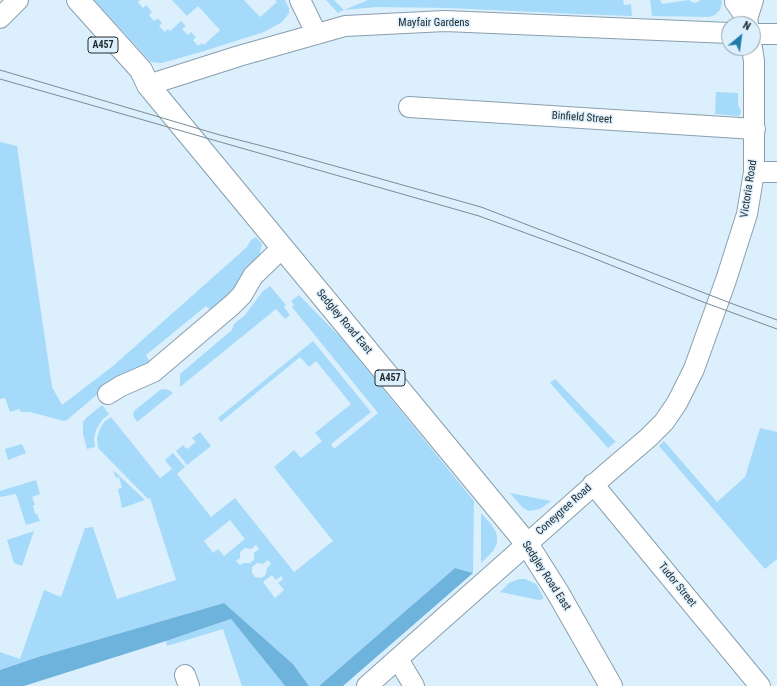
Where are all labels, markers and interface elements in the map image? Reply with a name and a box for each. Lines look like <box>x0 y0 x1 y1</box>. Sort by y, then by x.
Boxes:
street label: Mayfair Gardens <box>398 16 470 30</box>
north arrow <box>721 16 761 56</box>
text: N <box>740 19 753 33</box>
road number: A457 <box>88 37 118 53</box>
street label: Binfield Street <box>551 109 613 127</box>
street label: Victoria Road <box>738 159 760 219</box>
street label: Sedgley Road East <box>313 287 375 357</box>
road number: A457 <box>375 370 405 386</box>
street label: Coneygree Road <box>533 482 595 538</box>
street label: Sedgley Road East <box>519 539 573 613</box>
street label: Tudor Street <box>655 560 699 610</box>

